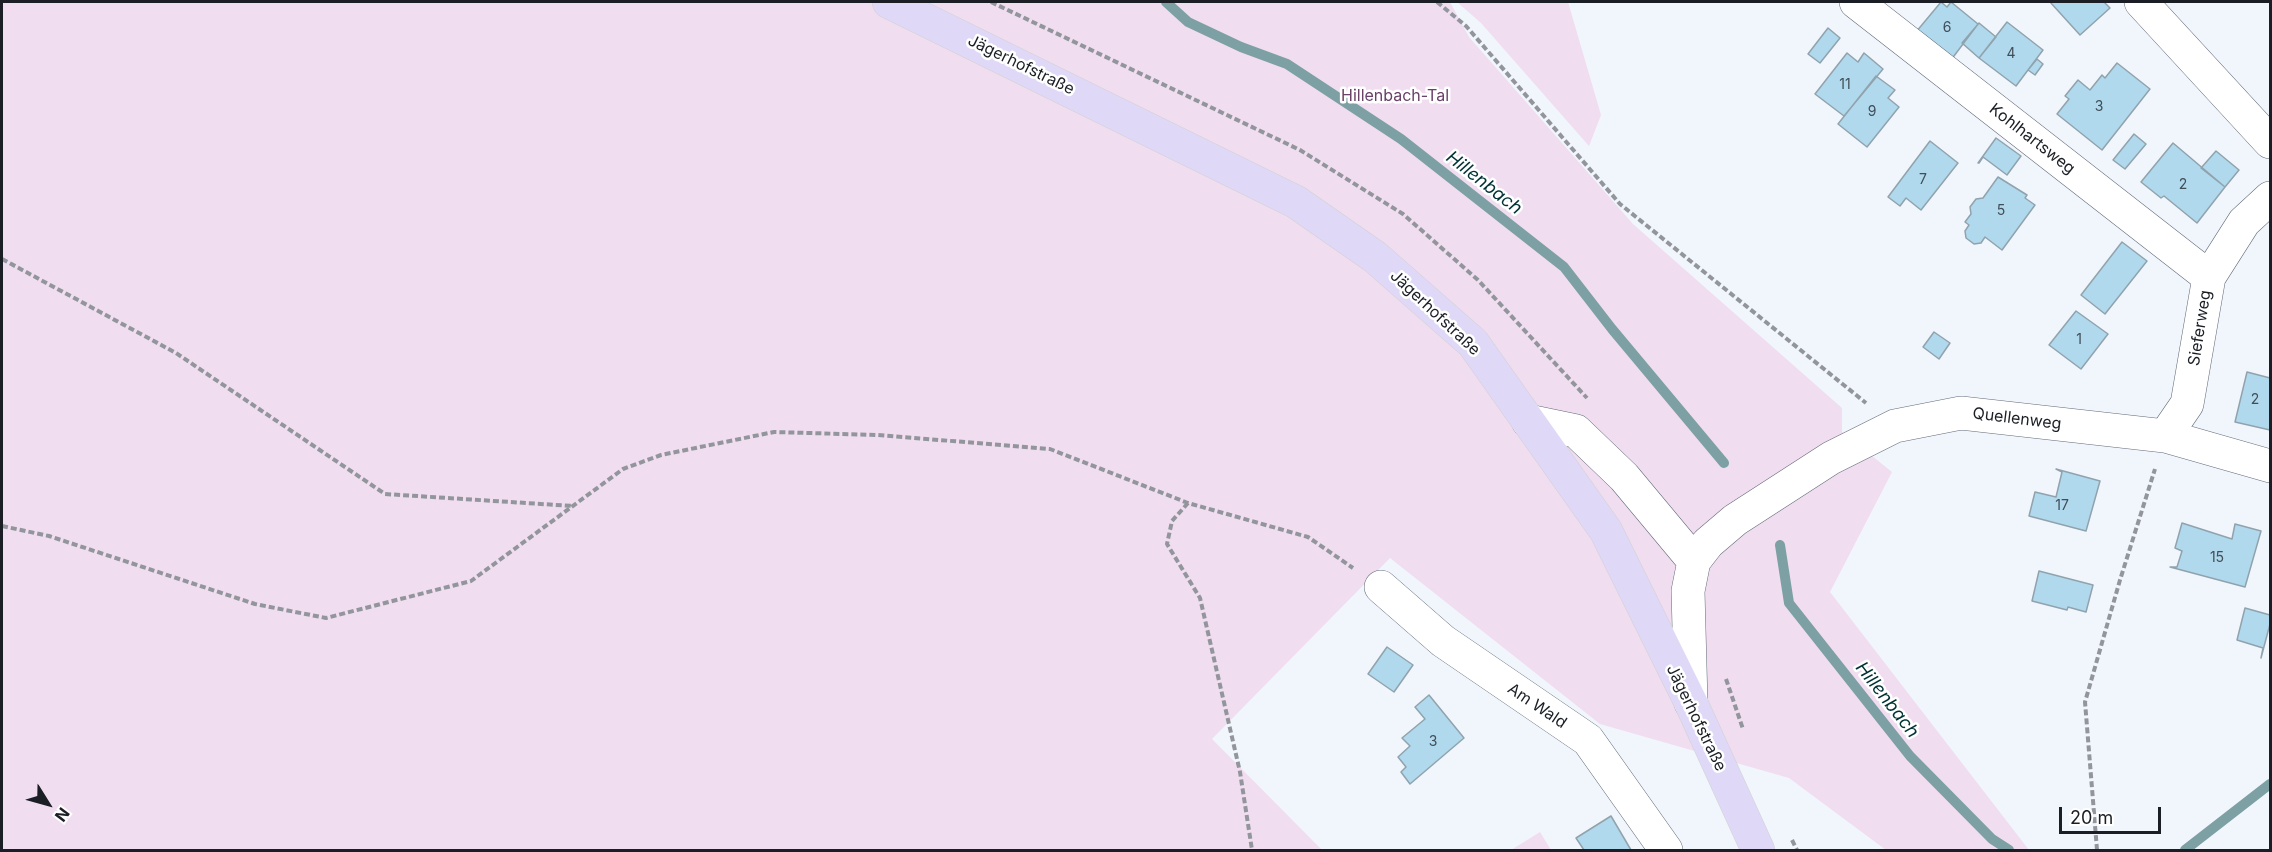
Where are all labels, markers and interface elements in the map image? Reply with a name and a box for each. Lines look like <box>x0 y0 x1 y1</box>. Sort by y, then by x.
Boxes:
house number: 6 <box>1943 20 1951 36</box>
street label: Jägerhofstraße <box>965 31 1077 99</box>
house number: 4 <box>2006 46 2016 62</box>
house number: 11 <box>1839 77 1851 93</box>
park label: Hillenbach-Tal <box>1341 86 1449 106</box>
house number: 3 <box>2095 99 2103 115</box>
street label: Kohlhartsweg <box>1985 100 2079 178</box>
house number: 9 <box>1868 104 1876 120</box>
water label: Hillenbach <box>1442 147 1526 219</box>
house number: 7 <box>1919 172 1927 188</box>
house number: 2 <box>2179 177 2187 193</box>
house number: 5 <box>1997 203 2005 219</box>
street label: Jägerhofstraße <box>1386 266 1484 360</box>
street label: Sieferweg <box>2185 289 2215 367</box>
house number: 1 <box>2076 332 2082 348</box>
house number: 2 <box>2251 392 2259 408</box>
street label: Quellenweg <box>1971 404 2063 434</box>
house number: 17 <box>2055 498 2069 514</box>
house number: 15 <box>2210 550 2224 566</box>
water label: Hillenbach <box>1851 658 1923 742</box>
street label: Jägerhofstraße <box>1662 662 1730 774</box>
street label: Am Wald <box>1504 679 1570 733</box>
house number: 3 <box>1429 734 1437 750</box>
north arrow <box>18 774 78 834</box>
scale bar <box>2062 795 2164 833</box>
text: N <box>51 804 74 826</box>
text: 20 m <box>2070 807 2113 828</box>

